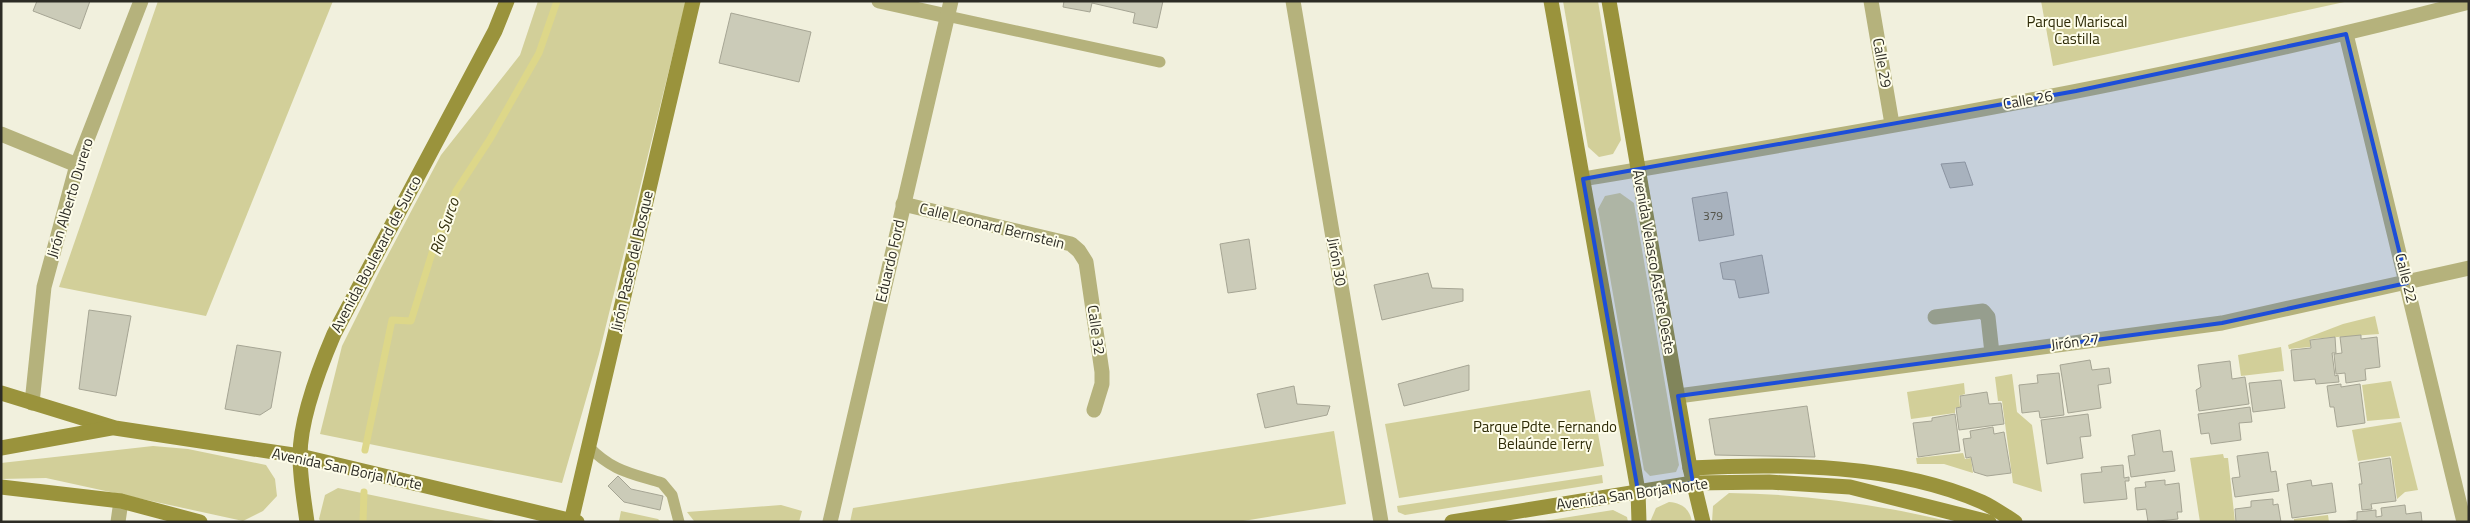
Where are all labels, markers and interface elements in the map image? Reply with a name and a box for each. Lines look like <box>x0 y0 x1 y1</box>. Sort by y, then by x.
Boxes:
park label: Parque Mariscal Castilla <box>2026 10 2128 50</box>
street label: Calle 29 <box>1867 36 1898 90</box>
street label: Calle 26 <box>2001 84 2055 115</box>
street label: Jirón Alberto Durero <box>40 135 99 261</box>
street label: Avenida Velasco Astete Oeste <box>1627 168 1682 356</box>
street label: Avenida Boulevard de Surco <box>324 171 427 336</box>
street label: Jirón Paseo del Bosque <box>604 188 659 334</box>
water label: Río Surco <box>423 193 465 258</box>
street label: Calle Leonard Bernstein <box>917 196 1067 255</box>
house number: 379 <box>1703 206 1723 225</box>
street label: Eduardo Ford <box>869 217 910 304</box>
street label: Jirón 30 <box>1322 236 1353 288</box>
street label: Calle 22 <box>2389 251 2424 305</box>
street label: Calle 32 <box>1082 303 1111 356</box>
street label: Jirón 27 <box>2049 327 2101 356</box>
park label: Parque Pdte. Fernando Belaúnde Terry <box>1473 415 1617 455</box>
street label: Avenida San Borja Norte <box>270 441 424 496</box>
street label: Avenida San Borja Norte <box>1555 471 1709 516</box>

